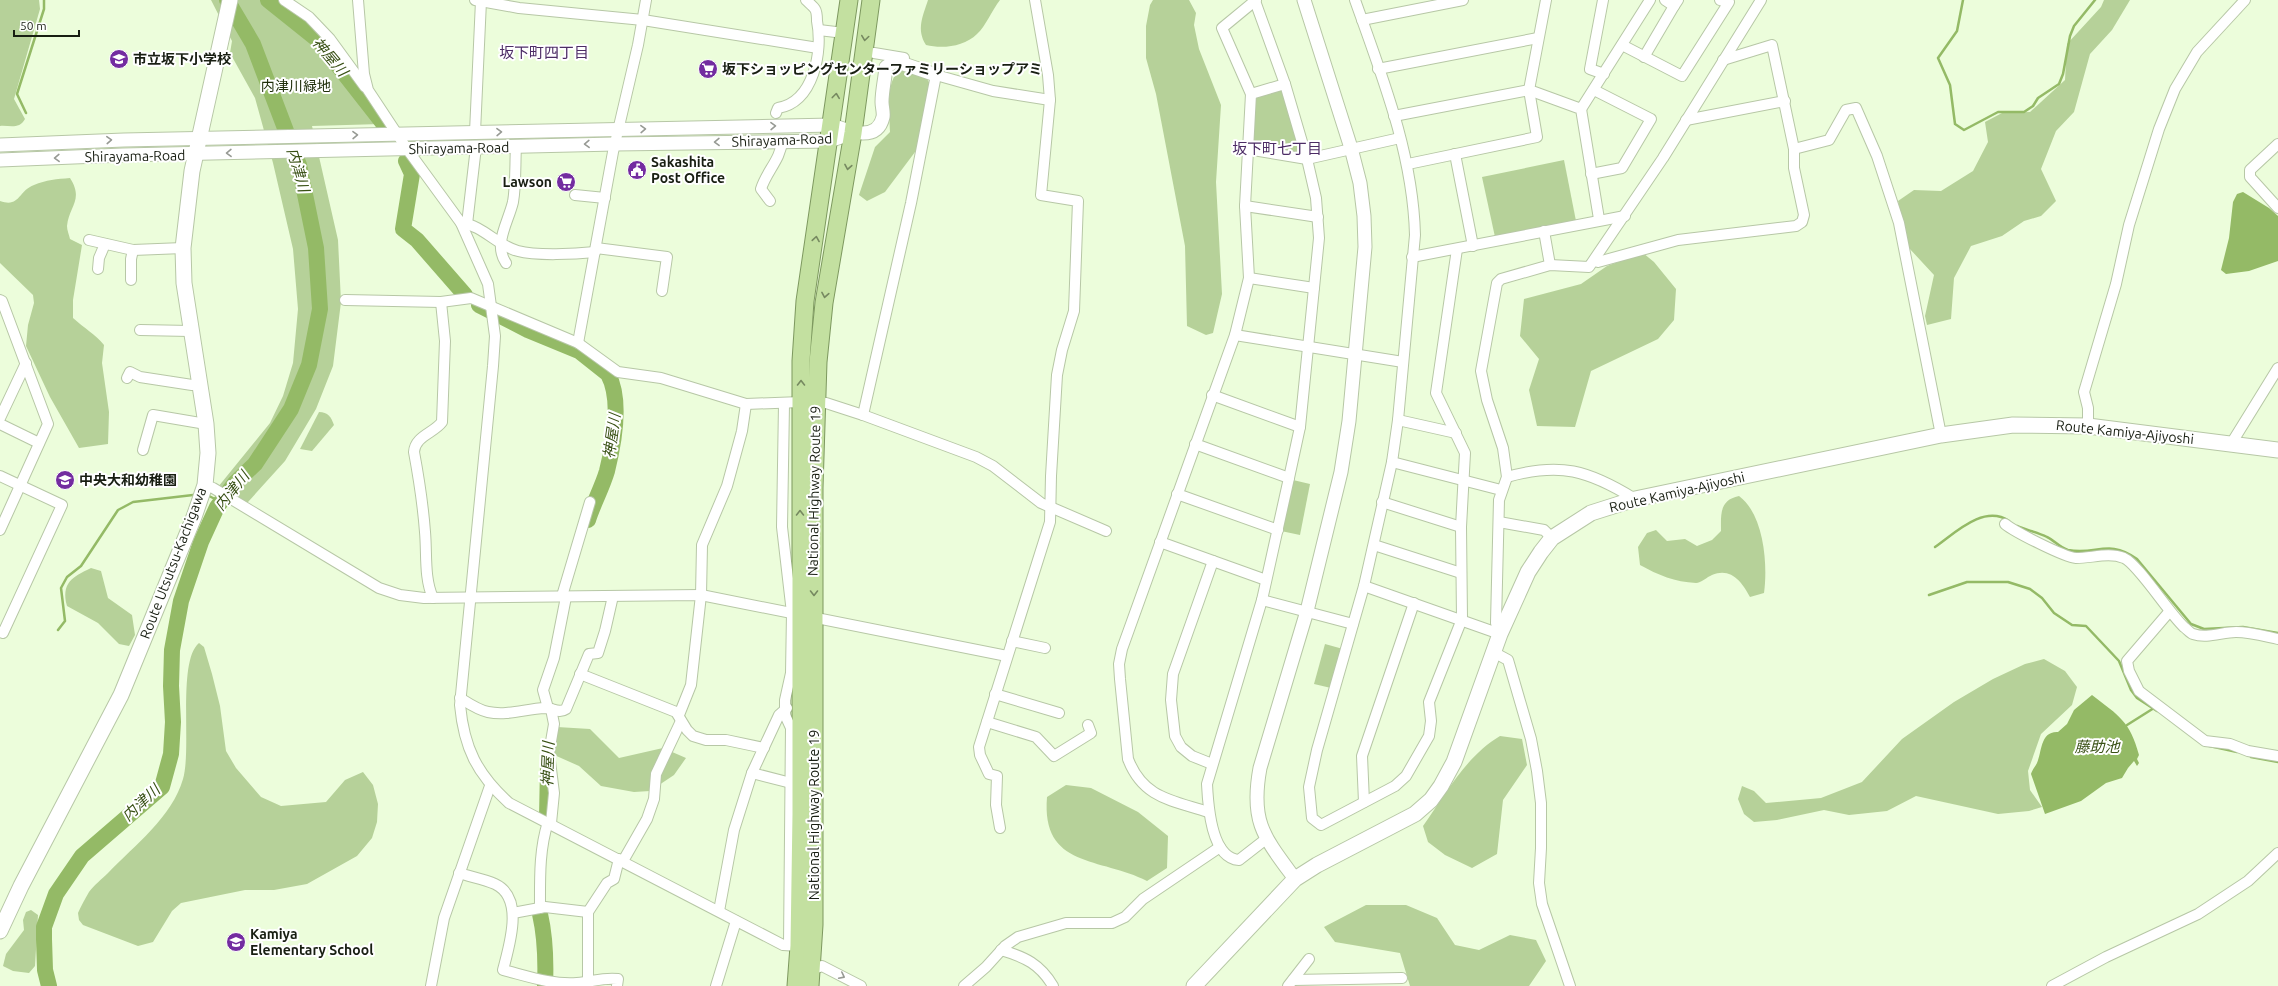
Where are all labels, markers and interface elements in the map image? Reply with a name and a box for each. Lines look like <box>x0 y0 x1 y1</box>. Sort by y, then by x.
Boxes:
scale bar <box>14 12 79 38</box>
text: 50 m <box>20 19 47 32</box>
water label: 神屋川 <box>309 34 353 81</box>
one-way arrow <box>861 35 870 42</box>
district label: 坂下町四丁目 <box>499 44 589 61</box>
school or university icon: 市立坂下小学校 <box>108 48 130 70</box>
place label: 市立坂下小学校 <box>133 51 231 67</box>
supermarket icon: 坂下ショッピングセンターファミリーショップアミ <box>697 58 719 80</box>
place label: 坂下ショッピングセンターファミリーショップアミ <box>722 61 1043 77</box>
park label: 内津川緑地 <box>261 78 331 94</box>
one-way arrow <box>831 93 840 99</box>
one-way arrow <box>770 122 776 130</box>
one-way arrow <box>640 125 646 133</box>
one-way arrow <box>496 128 502 136</box>
street label: Shirayama-Road <box>731 130 833 150</box>
one-way arrow <box>352 131 358 139</box>
one-way arrow <box>106 136 112 145</box>
one-way arrow <box>714 138 720 146</box>
street label: Shirayama-Road <box>409 139 509 157</box>
one-way arrow <box>584 140 590 149</box>
district label: 坂下町七丁目 <box>1232 140 1322 157</box>
water label: 内津川 <box>284 146 313 196</box>
street label: Shirayama-Road <box>85 147 185 165</box>
one-way arrow <box>226 149 232 157</box>
one-way arrow <box>54 154 60 162</box>
place label: Sakashita Post Office <box>651 154 725 186</box>
public building icon: Sakashita Post Office <box>626 159 648 181</box>
one-way arrow <box>844 164 852 170</box>
supermarket icon: Lawson <box>555 171 577 193</box>
place label: Lawson <box>503 174 552 190</box>
one-way arrow <box>811 236 819 242</box>
one-way arrow <box>821 292 830 298</box>
one-way arrow <box>797 380 805 386</box>
street label: National Highway Route 19 <box>805 406 823 576</box>
water label: 神屋川 <box>600 410 623 459</box>
street label: Route Kamiya-Ajiyoshi <box>2055 417 2195 447</box>
water label: 内津川 <box>211 466 254 514</box>
school or university icon: 中央大和幼稚園 <box>54 469 76 491</box>
street label: Route Kamiya-Ajiyoshi <box>1608 469 1746 515</box>
place label: 中央大和幼稚園 <box>79 472 177 488</box>
street label: Route Utsutsu-Kachigawa <box>137 485 209 641</box>
one-way arrow <box>796 510 804 516</box>
one-way arrow <box>809 590 818 596</box>
street label: National Highway Route 19 <box>806 730 822 900</box>
water label: 藤助池 <box>2074 738 2121 755</box>
water label: 神屋川 <box>538 739 557 787</box>
water label: 内津川 <box>118 780 164 824</box>
place label: Kamiya Elementary School <box>250 926 373 958</box>
school or university icon: Kamiya Elementary School <box>225 931 247 953</box>
one-way arrow <box>838 971 845 979</box>

